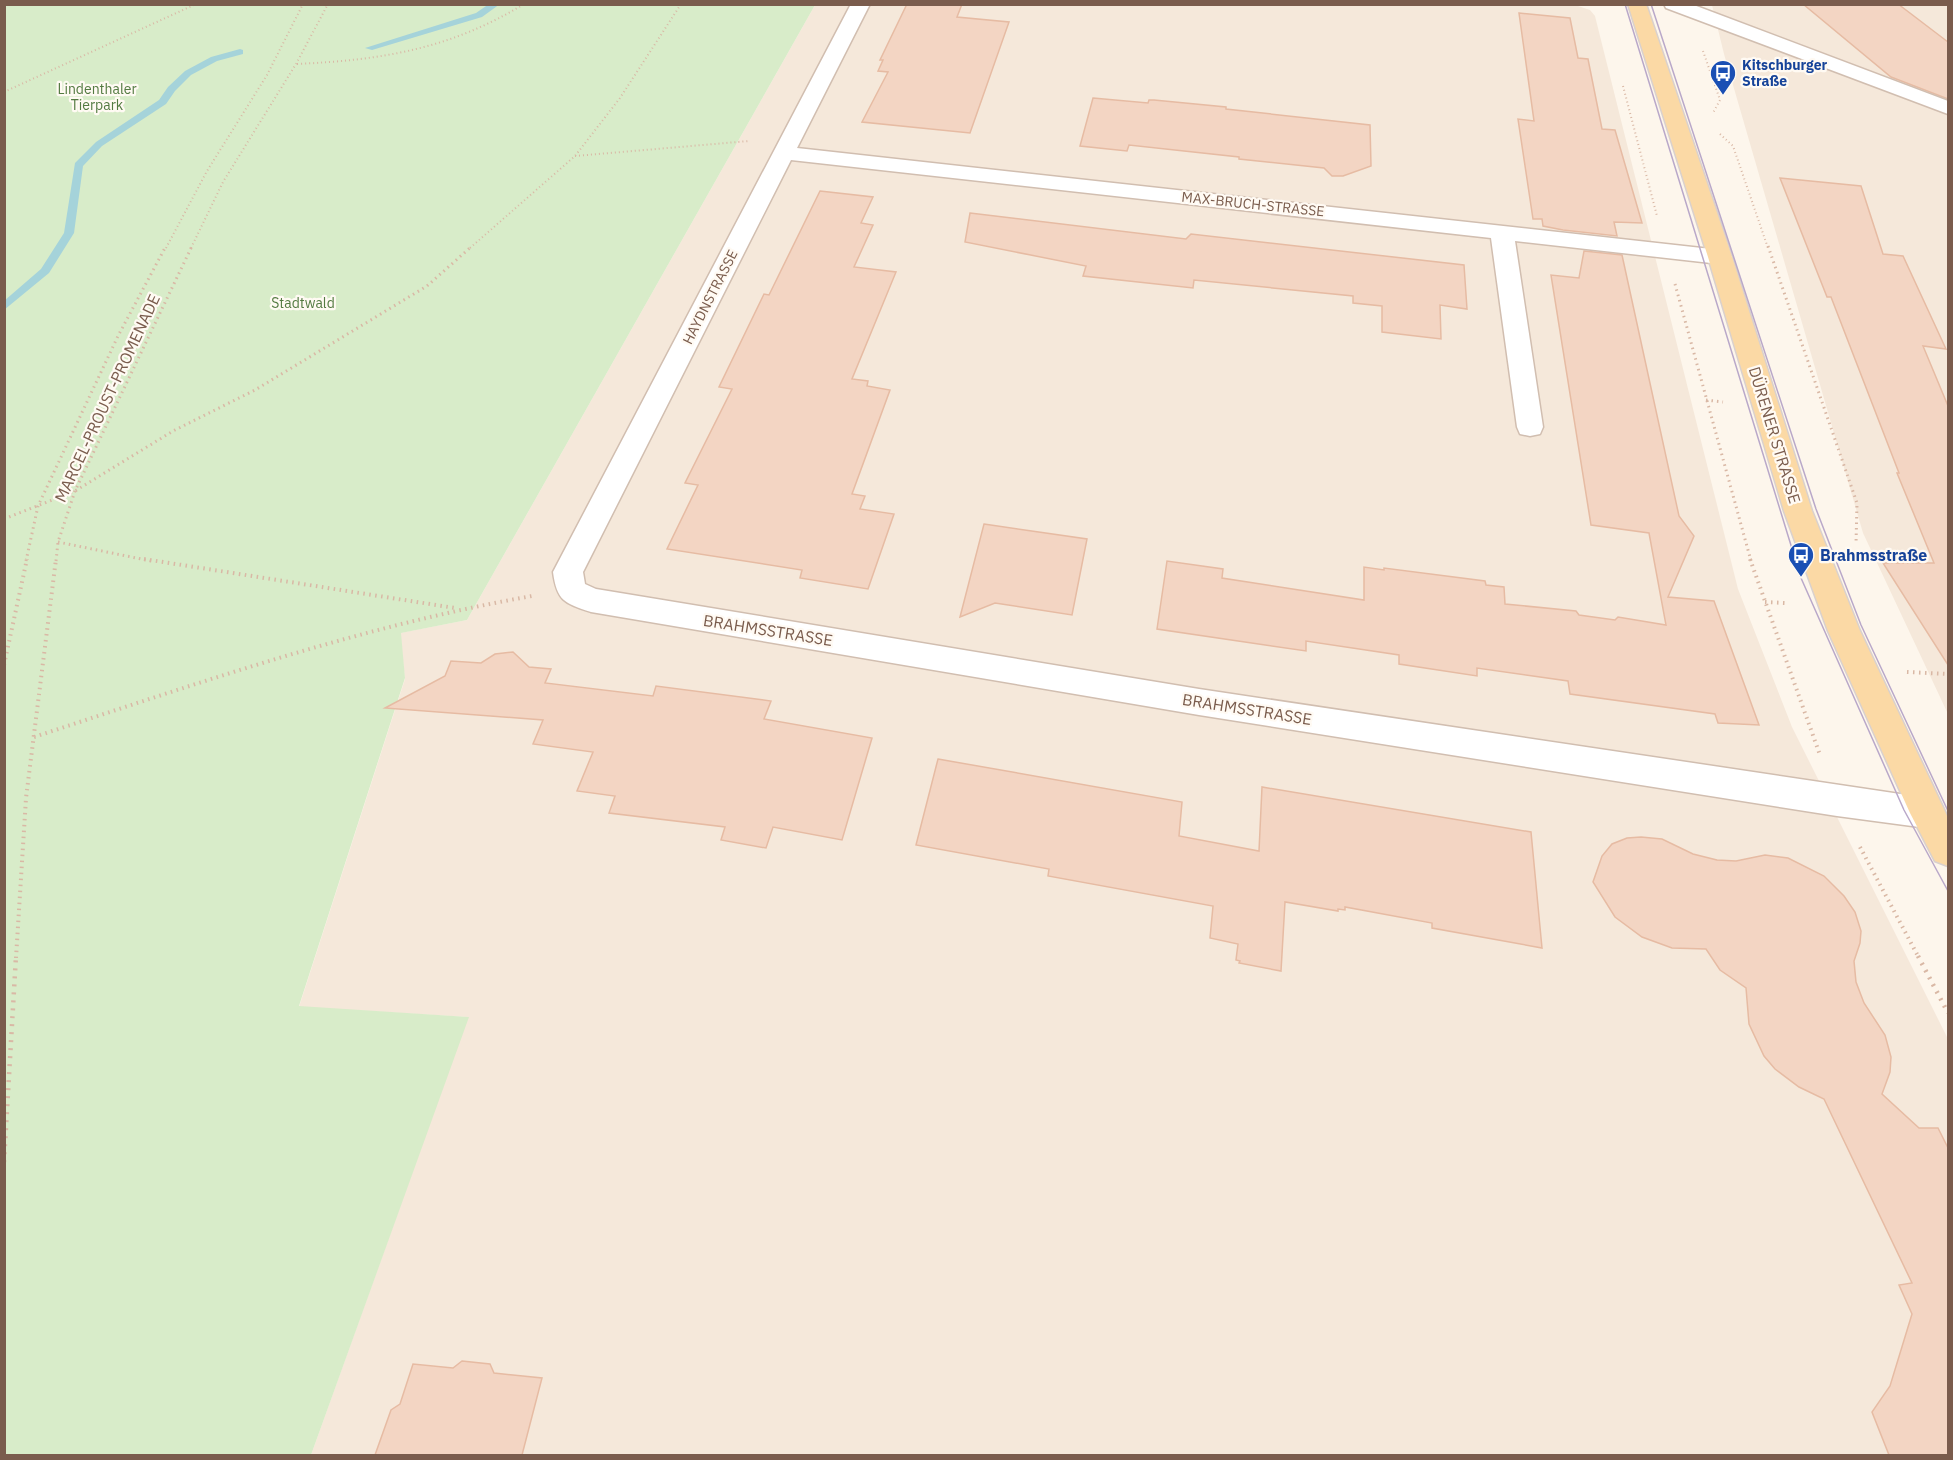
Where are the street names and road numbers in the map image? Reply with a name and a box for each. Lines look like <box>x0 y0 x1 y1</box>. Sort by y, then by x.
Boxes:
street label: MAX-BRUCH-STRASSE <box>1181 188 1325 220</box>
street label: HAYDNSTRASSE <box>678 247 742 347</box>
street label: MARCEL-PROUST-PROMENADE <box>50 291 164 505</box>
street label: DÜRENER STRASSE <box>1745 364 1805 506</box>
street label: BRAHMSSTRASSE <box>702 610 834 650</box>
street label: BRAHMSSTRASSE <box>1181 689 1313 729</box>

